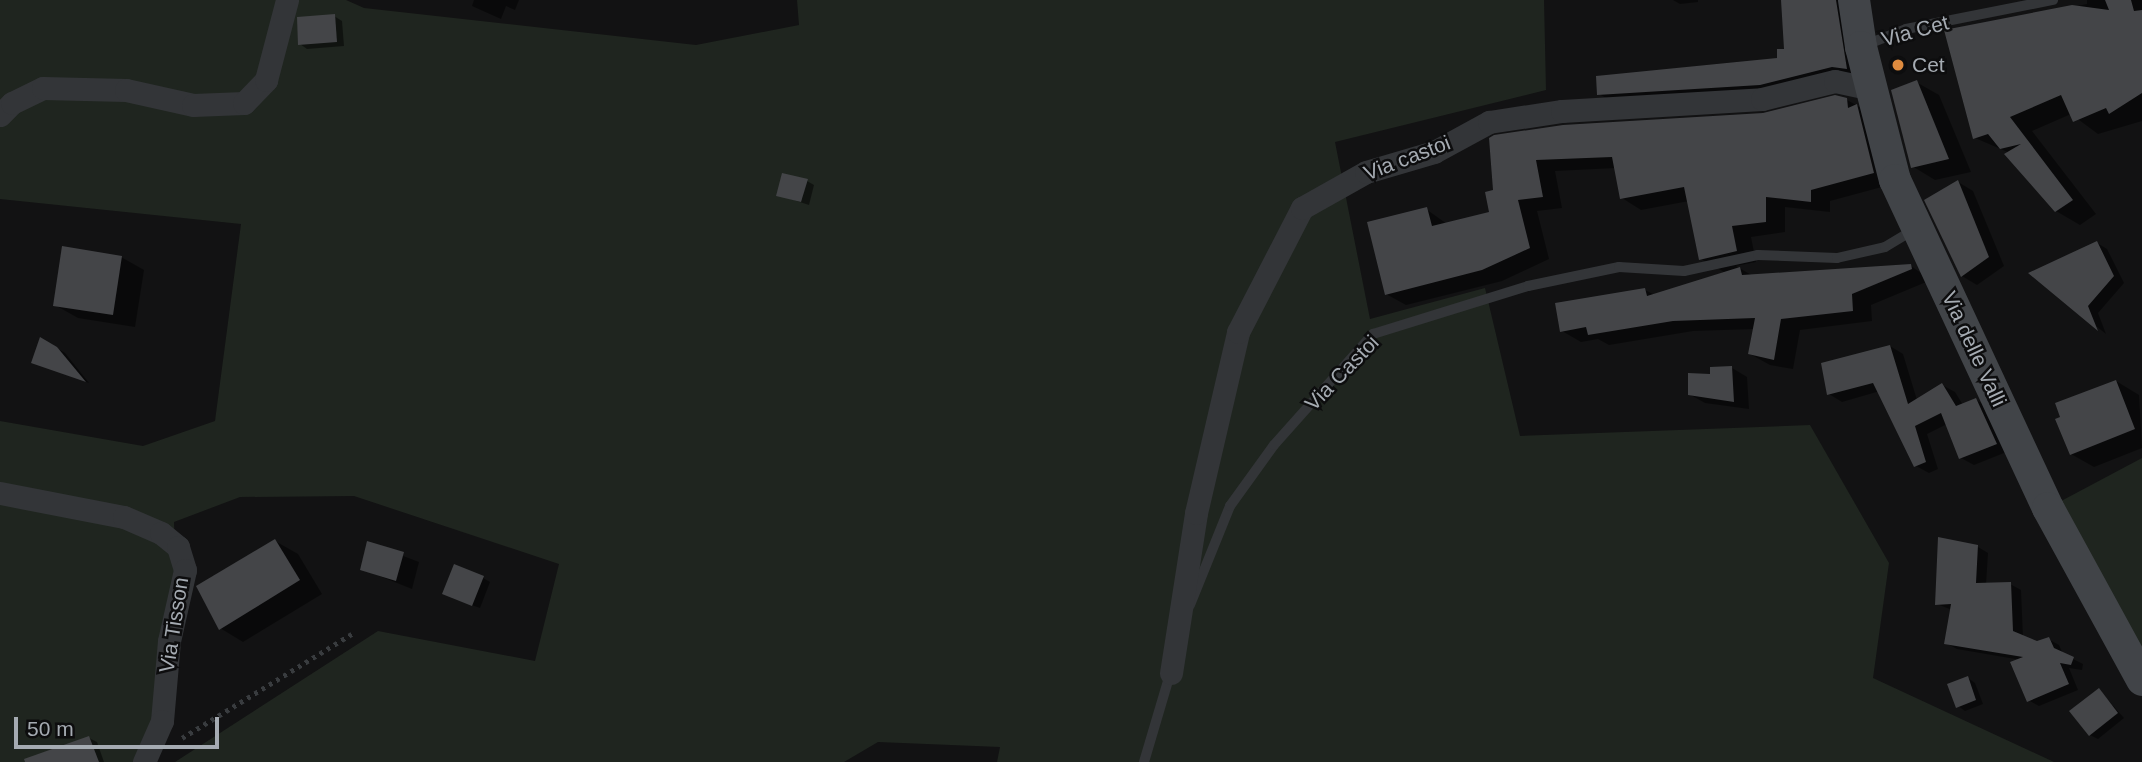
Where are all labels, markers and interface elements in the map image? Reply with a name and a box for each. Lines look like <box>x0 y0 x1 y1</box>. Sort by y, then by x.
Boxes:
street label: Via Cet <box>1879 10 1951 52</box>
place label: Cet <box>1912 52 1945 78</box>
marker: Cet <box>1890 57 1906 73</box>
street label: Via castoi <box>1360 130 1454 186</box>
street label: Via delle Valli <box>1936 287 2012 411</box>
street label: Via Castoi <box>1300 330 1384 416</box>
street label: Via Tisson <box>154 575 194 675</box>
scale bar <box>18 702 222 746</box>
text: 50 m <box>27 717 74 740</box>

